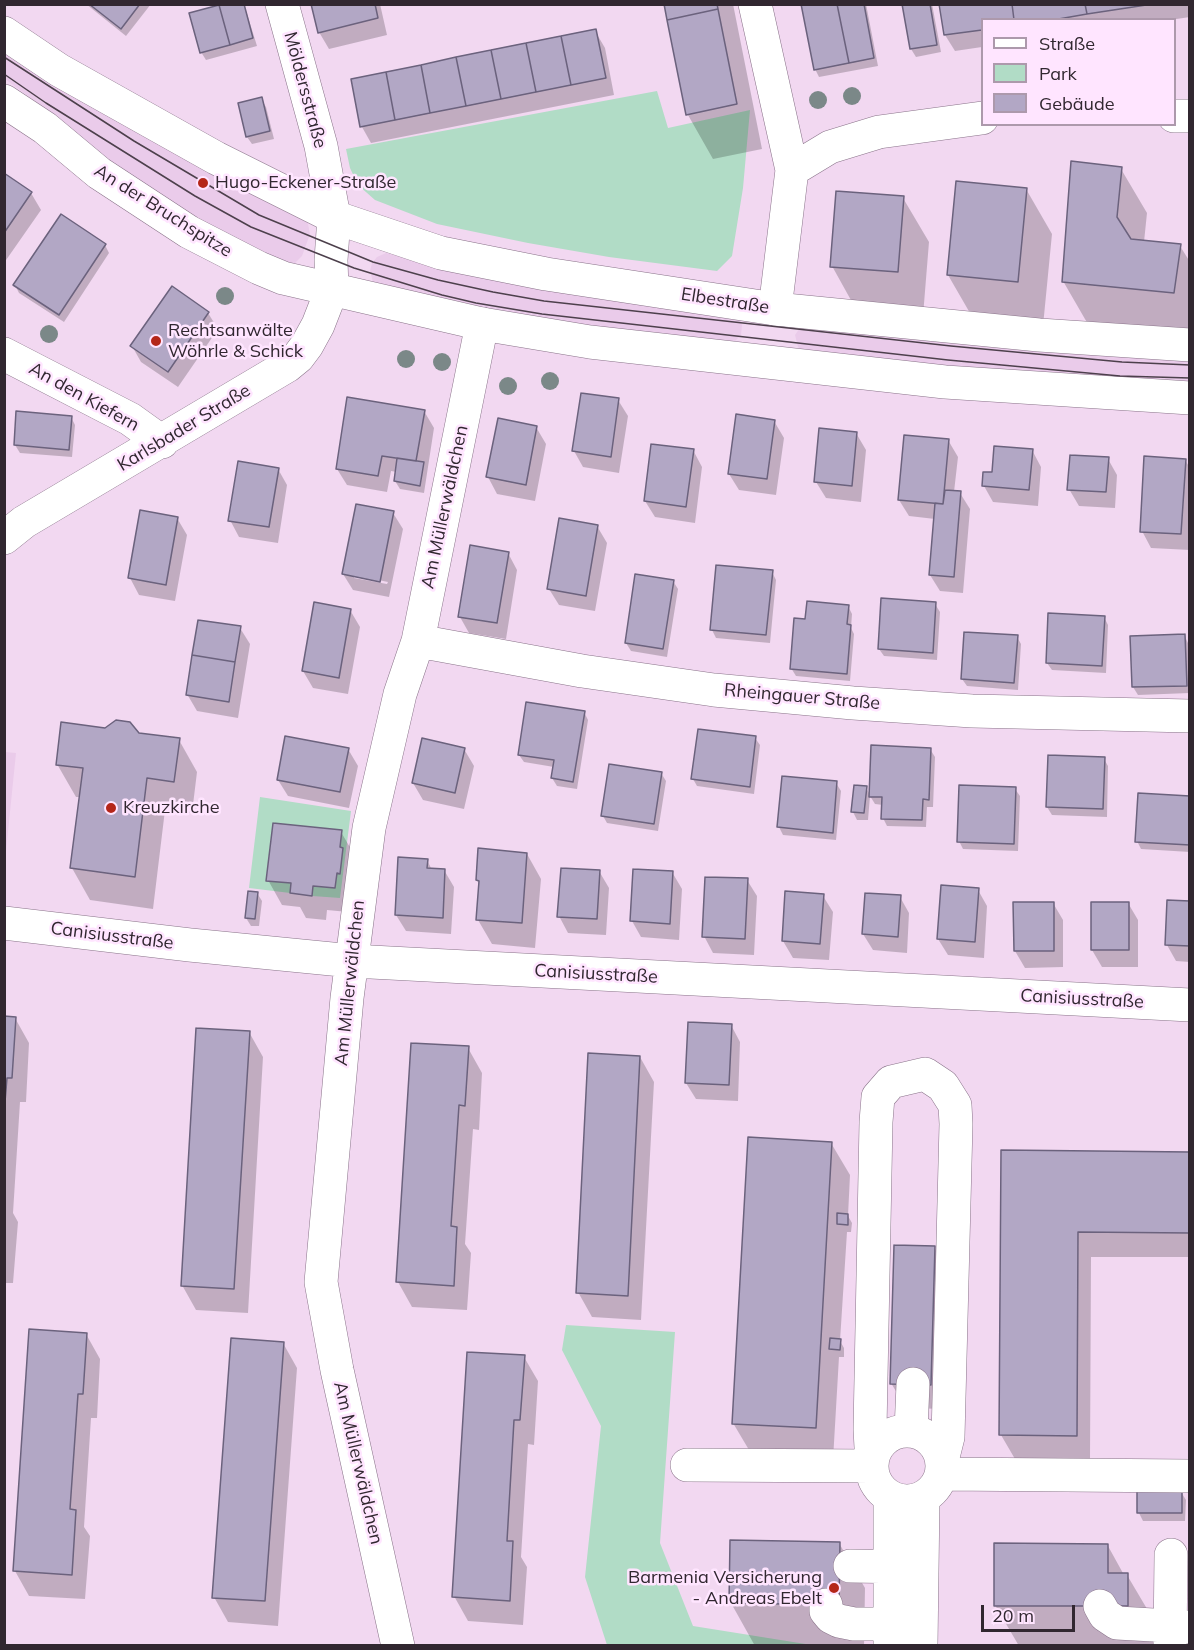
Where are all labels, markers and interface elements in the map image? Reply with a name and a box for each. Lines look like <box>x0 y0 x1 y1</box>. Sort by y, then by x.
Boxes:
legend <box>981 18 1176 126</box>
street label: Möldersstraße <box>279 29 331 151</box>
text: Straße <box>1039 32 1095 55</box>
text: Park <box>1039 62 1077 85</box>
text: Gebäude <box>1039 92 1115 115</box>
street label: An der Bruchspitze <box>90 160 236 262</box>
place label: Hugo-Eckener-Straße <box>215 172 396 194</box>
marker: Hugo-Eckener-Straße <box>196 176 210 190</box>
street label: Elbestraße <box>679 283 771 319</box>
place label: Rechtsanwälte Wöhrle & Schick <box>168 320 303 362</box>
marker: Rechtsanwälte Wöhrle & Schick <box>149 334 163 348</box>
street label: An den Kiefern <box>25 358 143 436</box>
street label: Karlsbader Straße <box>114 380 254 476</box>
street label: Am Müllerwäldchen <box>417 423 473 591</box>
street label: Rheingauer Straße <box>723 679 881 715</box>
place label: Kreuzkirche <box>123 797 220 819</box>
marker: Kreuzkirche <box>104 801 118 815</box>
street label: Am Müllerwäldchen <box>331 899 369 1067</box>
street label: Canisiusstraße <box>49 918 175 954</box>
street label: Canisiusstraße <box>534 960 658 988</box>
street label: Canisiusstraße <box>1020 985 1144 1013</box>
street label: Am Müllerwäldchen <box>329 1380 387 1546</box>
place label: Barmenia Versicherung - Andreas Ebelt <box>628 1567 822 1610</box>
marker: Barmenia Versicherung - Andreas Ebelt <box>827 1581 841 1595</box>
scale bar <box>984 1593 1078 1631</box>
text: 20 m <box>992 1604 1034 1627</box>

